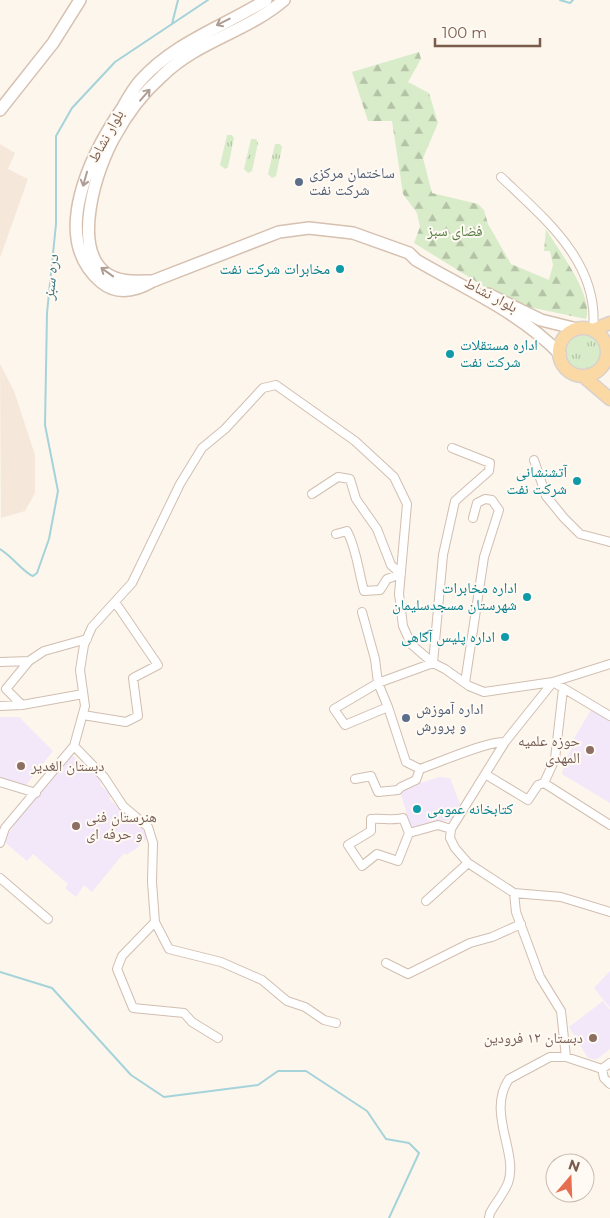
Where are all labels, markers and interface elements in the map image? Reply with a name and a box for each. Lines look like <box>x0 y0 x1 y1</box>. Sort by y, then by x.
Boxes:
scale bar <box>435 15 540 47</box>
one-way arrow <box>216 18 231 27</box>
text: 100 m <box>442 23 487 42</box>
one-way arrow <box>139 89 150 102</box>
street label: بلوار نشاط <box>83 106 128 166</box>
place label: ساختمان مرکزی شرکت نفت <box>309 163 395 199</box>
one-way arrow <box>80 170 90 186</box>
marker: ساختمان مرکزی شرکت نفت <box>293 176 305 188</box>
park label: فضای سبز <box>426 221 483 241</box>
water label: دره سبز <box>39 253 62 302</box>
place label: مخابرات شرکت نفت <box>220 259 330 278</box>
marker: مخابرات شرکت نفت <box>334 263 346 275</box>
one-way arrow <box>100 267 114 277</box>
street label: بلوار نشاط <box>461 273 521 316</box>
place label: اداره مستقلات شرکت نفت <box>460 335 538 371</box>
marker: اداره مستقلات شرکت نفت <box>444 348 456 360</box>
place label: آتشنشانی شرکت نفت <box>506 462 568 498</box>
marker: آتشنشانی شرکت نفت <box>571 475 583 487</box>
place label: اداره مخابرات شهرستان مسجدسلیمان <box>392 578 517 615</box>
marker: اداره مخابرات شهرستان مسجدسلیمان <box>521 591 533 603</box>
place label: اداره پلیس آگاهی <box>401 627 495 647</box>
marker: اداره پلیس آگاهی <box>499 631 511 643</box>
place label: اداره آموزش و پرورش <box>416 699 484 736</box>
marker: اداره آموزش و پرورش <box>400 712 412 724</box>
place label: حوزه علمیه المهدی <box>518 731 580 768</box>
marker: حوزه علمیه المهدی <box>584 744 596 756</box>
place label: دبستان الغدیر <box>30 756 104 776</box>
marker: دبستان الغدیر <box>15 760 27 772</box>
place label: کتابخانه عمومی <box>427 799 513 819</box>
marker: کتابخانه عمومی <box>411 803 423 815</box>
place label: هنرستان فنی و حرفه ای <box>86 807 157 844</box>
marker: هنرستان فنی و حرفه ای <box>70 820 82 832</box>
place label: دبستان ۱۲ فرودین <box>484 1028 583 1048</box>
marker: دبستان ۱۲ فرودین <box>587 1032 599 1044</box>
north arrow <box>545 1153 595 1203</box>
text: N <box>566 1155 583 1176</box>

